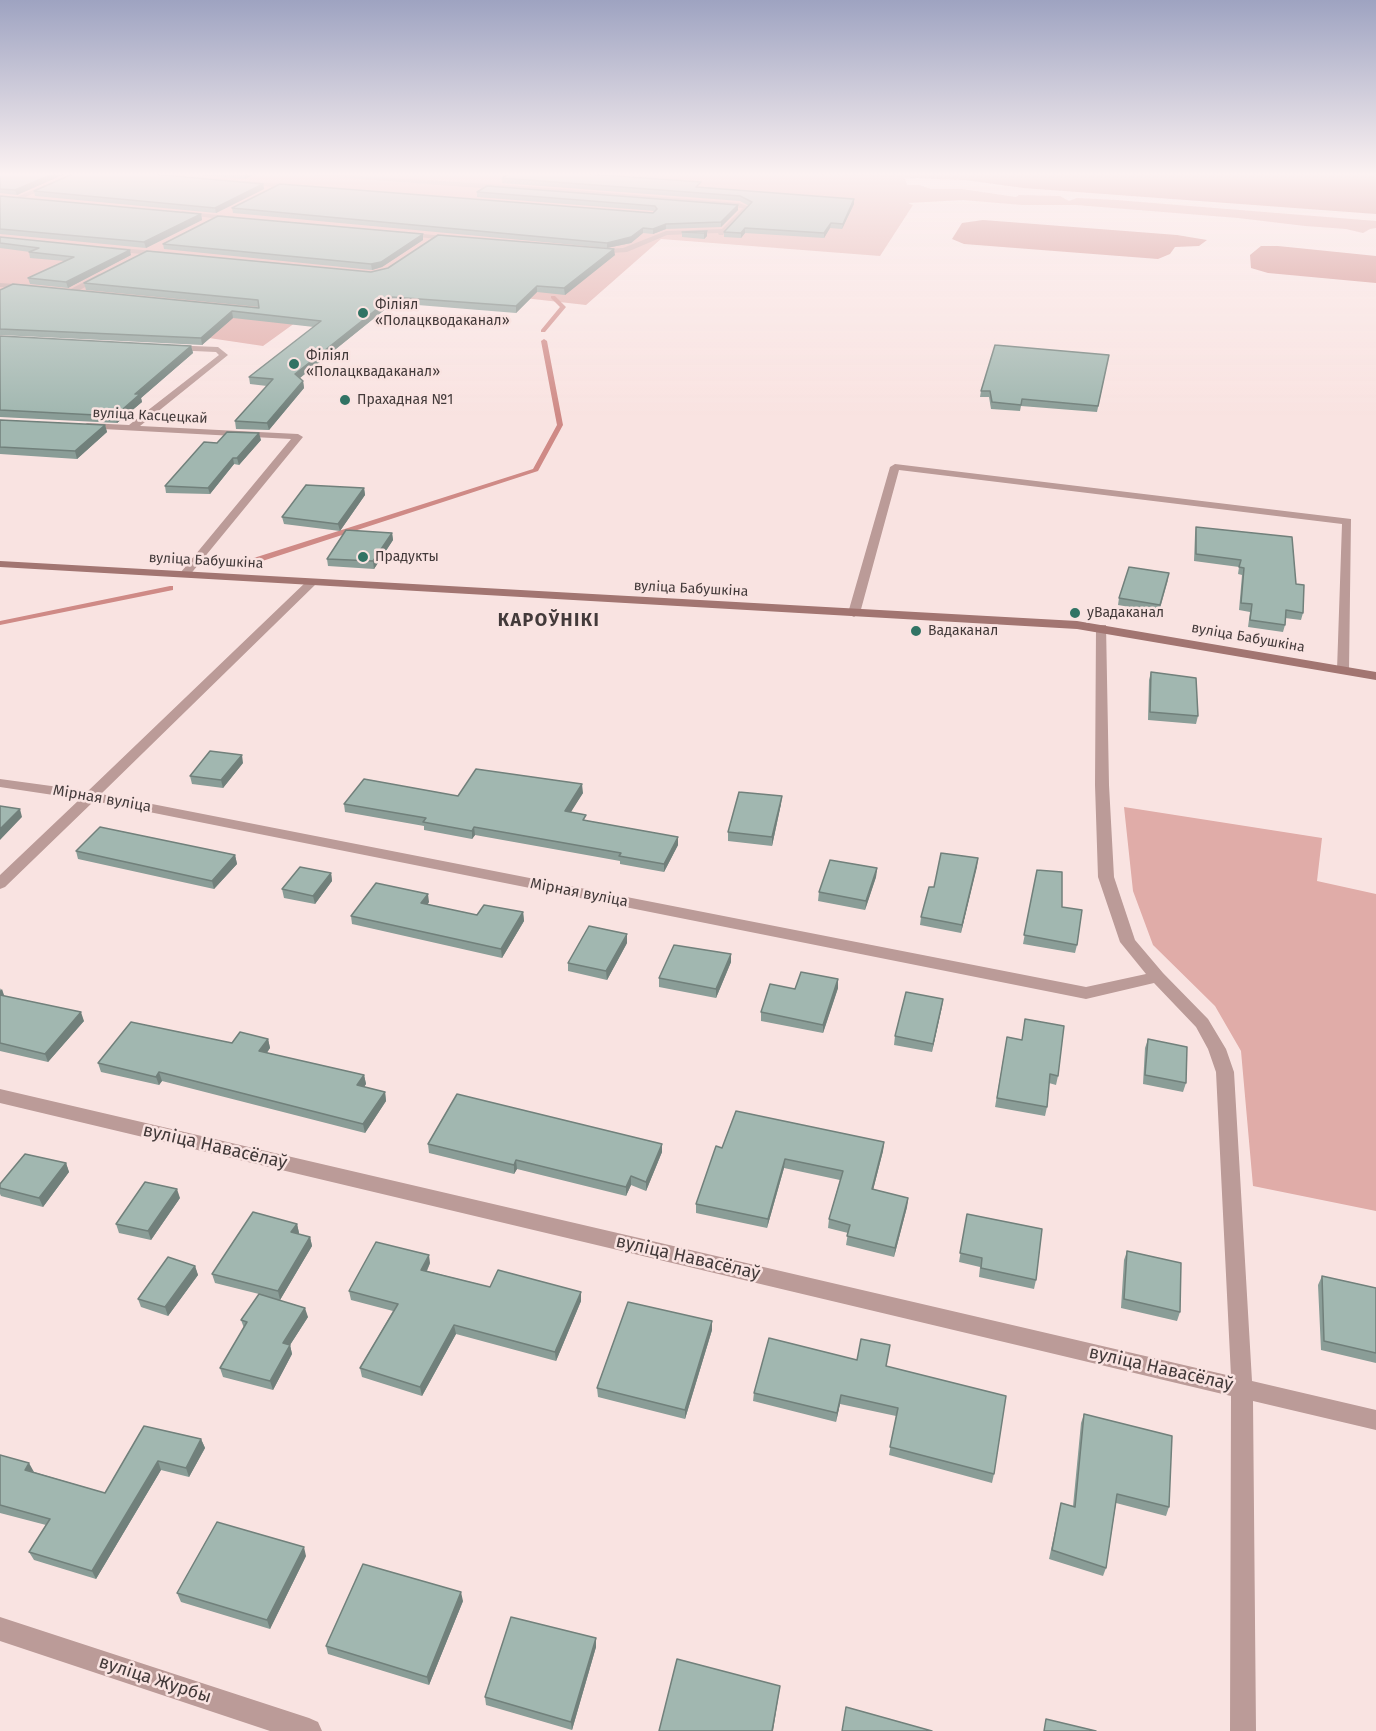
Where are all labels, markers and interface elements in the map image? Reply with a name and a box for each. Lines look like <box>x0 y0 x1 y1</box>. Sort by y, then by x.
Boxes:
place label: Філіял «Полацкводаканал» <box>375 297 510 330</box>
marker: Філіял «Полацкводаканал» <box>356 306 370 320</box>
place label: Філіял «Полацквадаканал» <box>306 348 440 380</box>
marker: Філіял «Полацквадаканал» <box>287 357 301 371</box>
place label: Прахадная №1 <box>357 392 453 408</box>
marker: Прахадная №1 <box>338 393 352 407</box>
street label: вуліца Касцецкай <box>92 405 208 427</box>
place label: Прадукты <box>375 549 439 565</box>
street label: вуліца Бабушкіна <box>148 550 264 572</box>
marker: Прадукты <box>356 550 370 564</box>
street label: вуліца Бабушкіна <box>633 578 749 600</box>
place label: уВадаканал <box>1087 605 1164 621</box>
marker: уВадаканал <box>1068 606 1082 620</box>
district label: КАРОЎНІКІ <box>498 610 600 632</box>
street label: вуліца Бабушкіна <box>1190 620 1306 656</box>
place label: Вадаканал <box>928 623 998 639</box>
marker: Вадаканал <box>909 624 923 638</box>
street label: Мірная вуліца <box>52 782 152 816</box>
street label: Мірная вуліца <box>529 875 629 911</box>
street label: вуліца Навасёлаў <box>141 1120 289 1174</box>
street label: вуліца Навасёлаў <box>614 1231 762 1285</box>
street label: вуліца Навасёлаў <box>1087 1342 1235 1396</box>
street label: вуліца Журбы <box>96 1652 214 1708</box>

